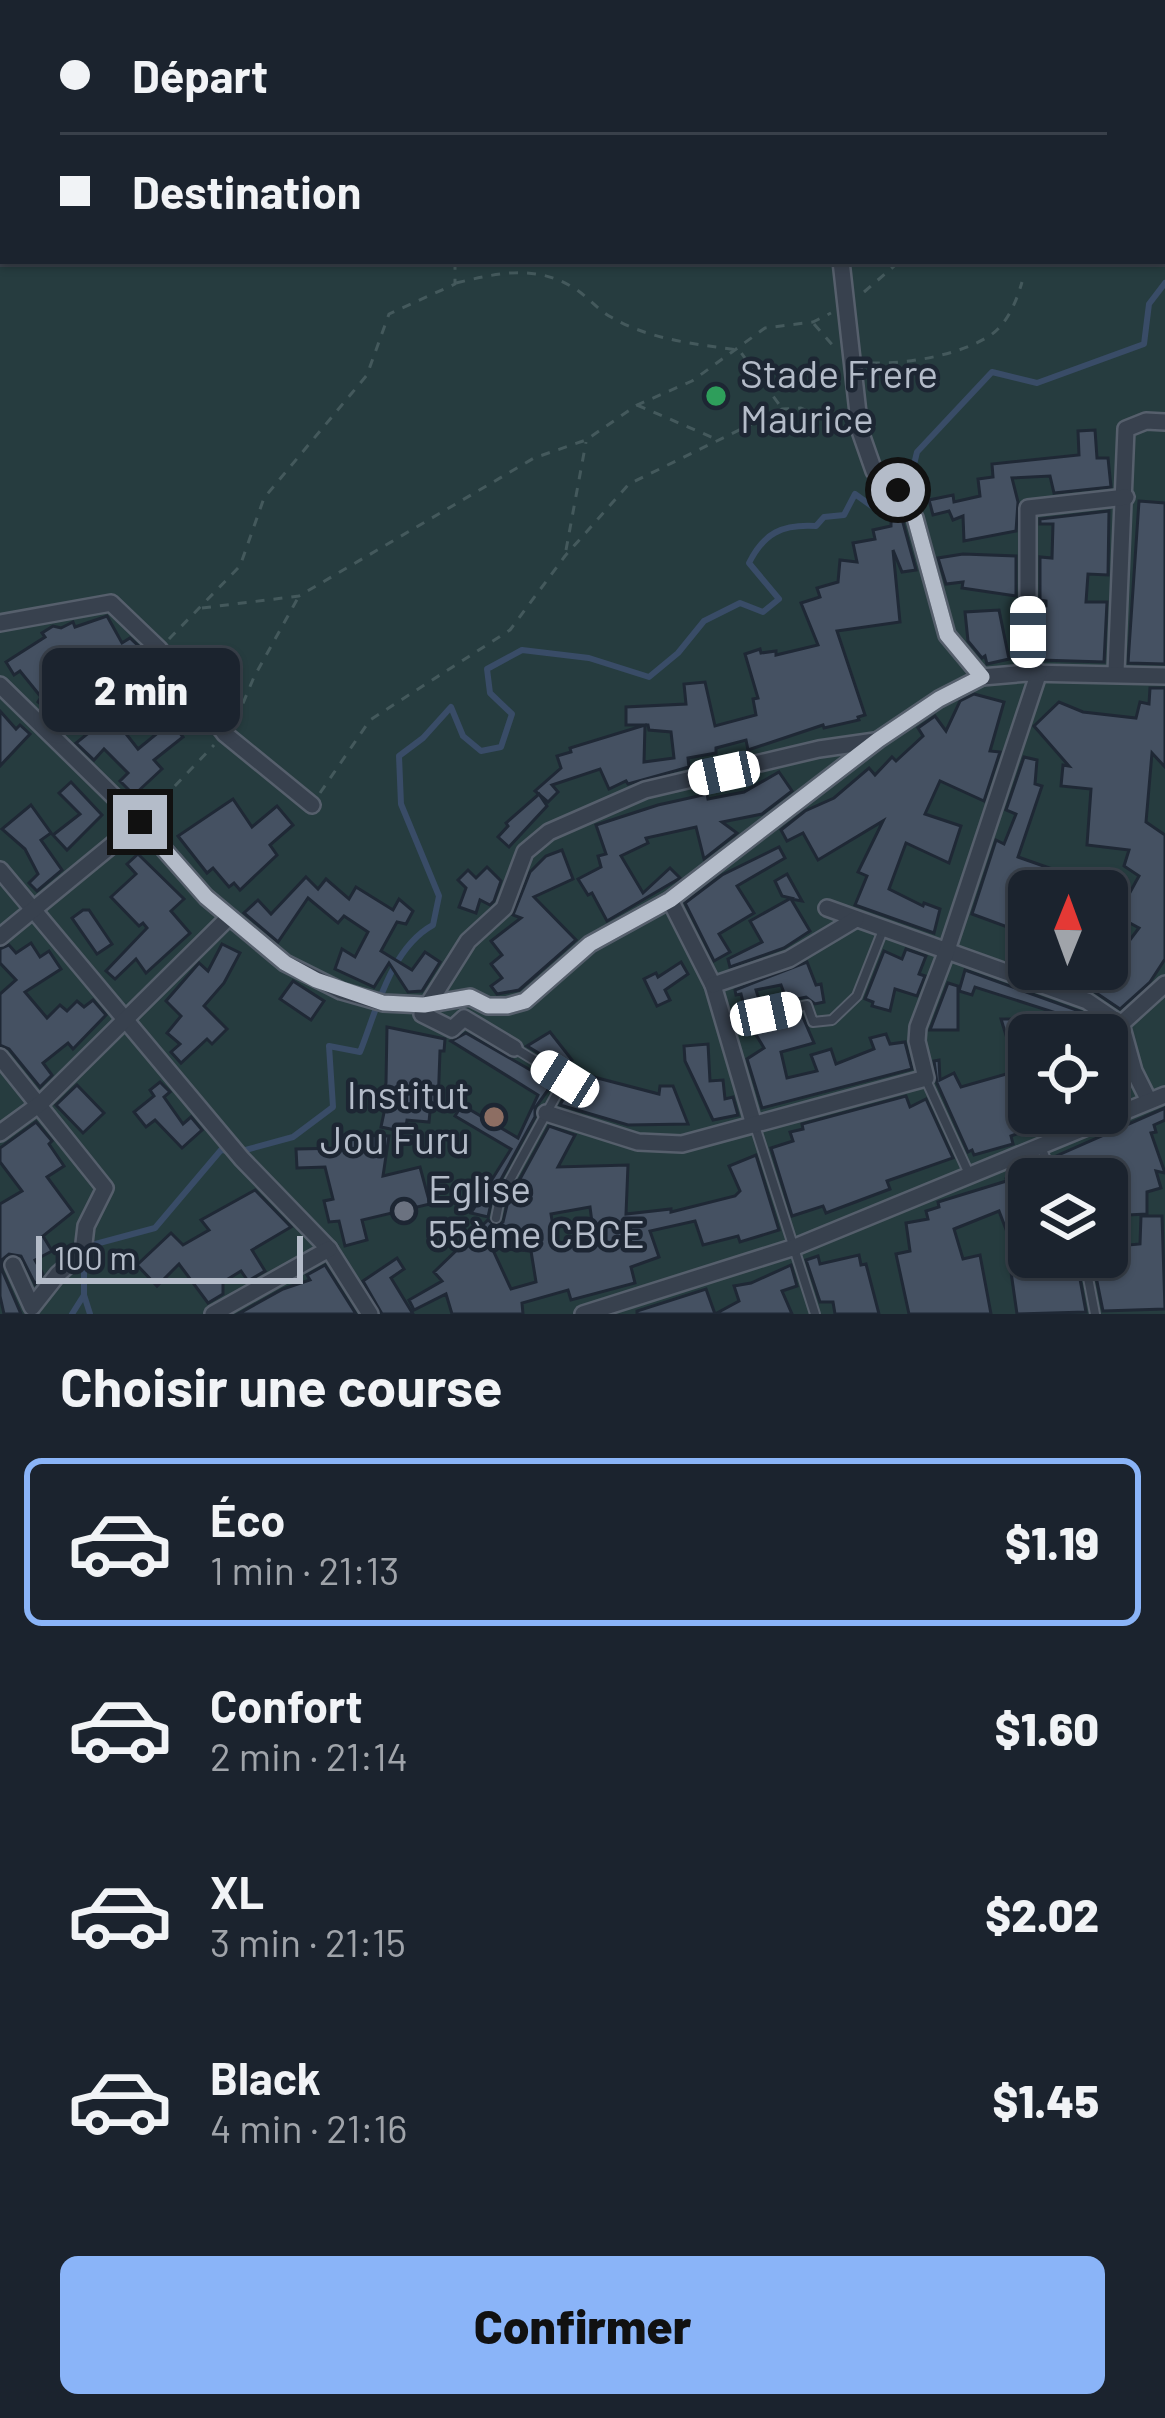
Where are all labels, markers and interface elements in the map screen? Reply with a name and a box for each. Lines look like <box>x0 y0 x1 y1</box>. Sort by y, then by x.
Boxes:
text: Départ <box>132 48 268 102</box>
text: Destination <box>132 164 361 218</box>
place label: Stade Frere Maurice <box>740 349 938 441</box>
marker: Stade Frere Maurice <box>703 383 729 409</box>
route start <box>871 463 925 517</box>
car <box>1010 596 1046 668</box>
callout: 2 min <box>41 648 239 732</box>
text: 2 min <box>94 666 188 713</box>
car <box>685 748 763 798</box>
route end <box>113 795 167 849</box>
north arrow <box>1008 870 1128 990</box>
map controls <box>1008 870 1128 1278</box>
car <box>727 989 805 1039</box>
button: locate <box>1008 1014 1128 1134</box>
car <box>525 1045 605 1113</box>
place label: Institut Jou Furu <box>320 1070 470 1162</box>
marker: Institut Jou Furu <box>481 1104 507 1130</box>
button: layers <box>1008 1158 1128 1278</box>
place label: Eglise 55ème CBCE <box>428 1164 645 1256</box>
marker: Eglise 55ème CBCE <box>391 1198 417 1224</box>
scale bar <box>36 1230 303 1283</box>
text: 100 m <box>54 1237 137 1277</box>
text: Choisir une course <box>60 1353 503 1418</box>
icon: car <box>66 1488 174 1596</box>
text: Éco <box>210 1492 285 1546</box>
text: $1.19 <box>1005 1515 1099 1569</box>
text: 1 min · 21:13 <box>210 1546 399 1593</box>
icon: car <box>66 1674 174 1782</box>
text: Confort <box>210 1678 363 1732</box>
text: $1.60 <box>995 1701 1099 1755</box>
text: 2 min · 21:14 <box>210 1732 408 1779</box>
icon: car <box>66 1860 174 1968</box>
text: XL <box>210 1864 264 1918</box>
text: $2.02 <box>985 1887 1099 1941</box>
text: 3 min · 21:15 <box>210 1918 406 1965</box>
icon: car <box>66 2046 174 2154</box>
text: Black <box>210 2050 321 2104</box>
text: $1.45 <box>992 2073 1099 2127</box>
text: 4 min · 21:16 <box>210 2104 407 2151</box>
button: Confirmer <box>60 2256 1105 2394</box>

